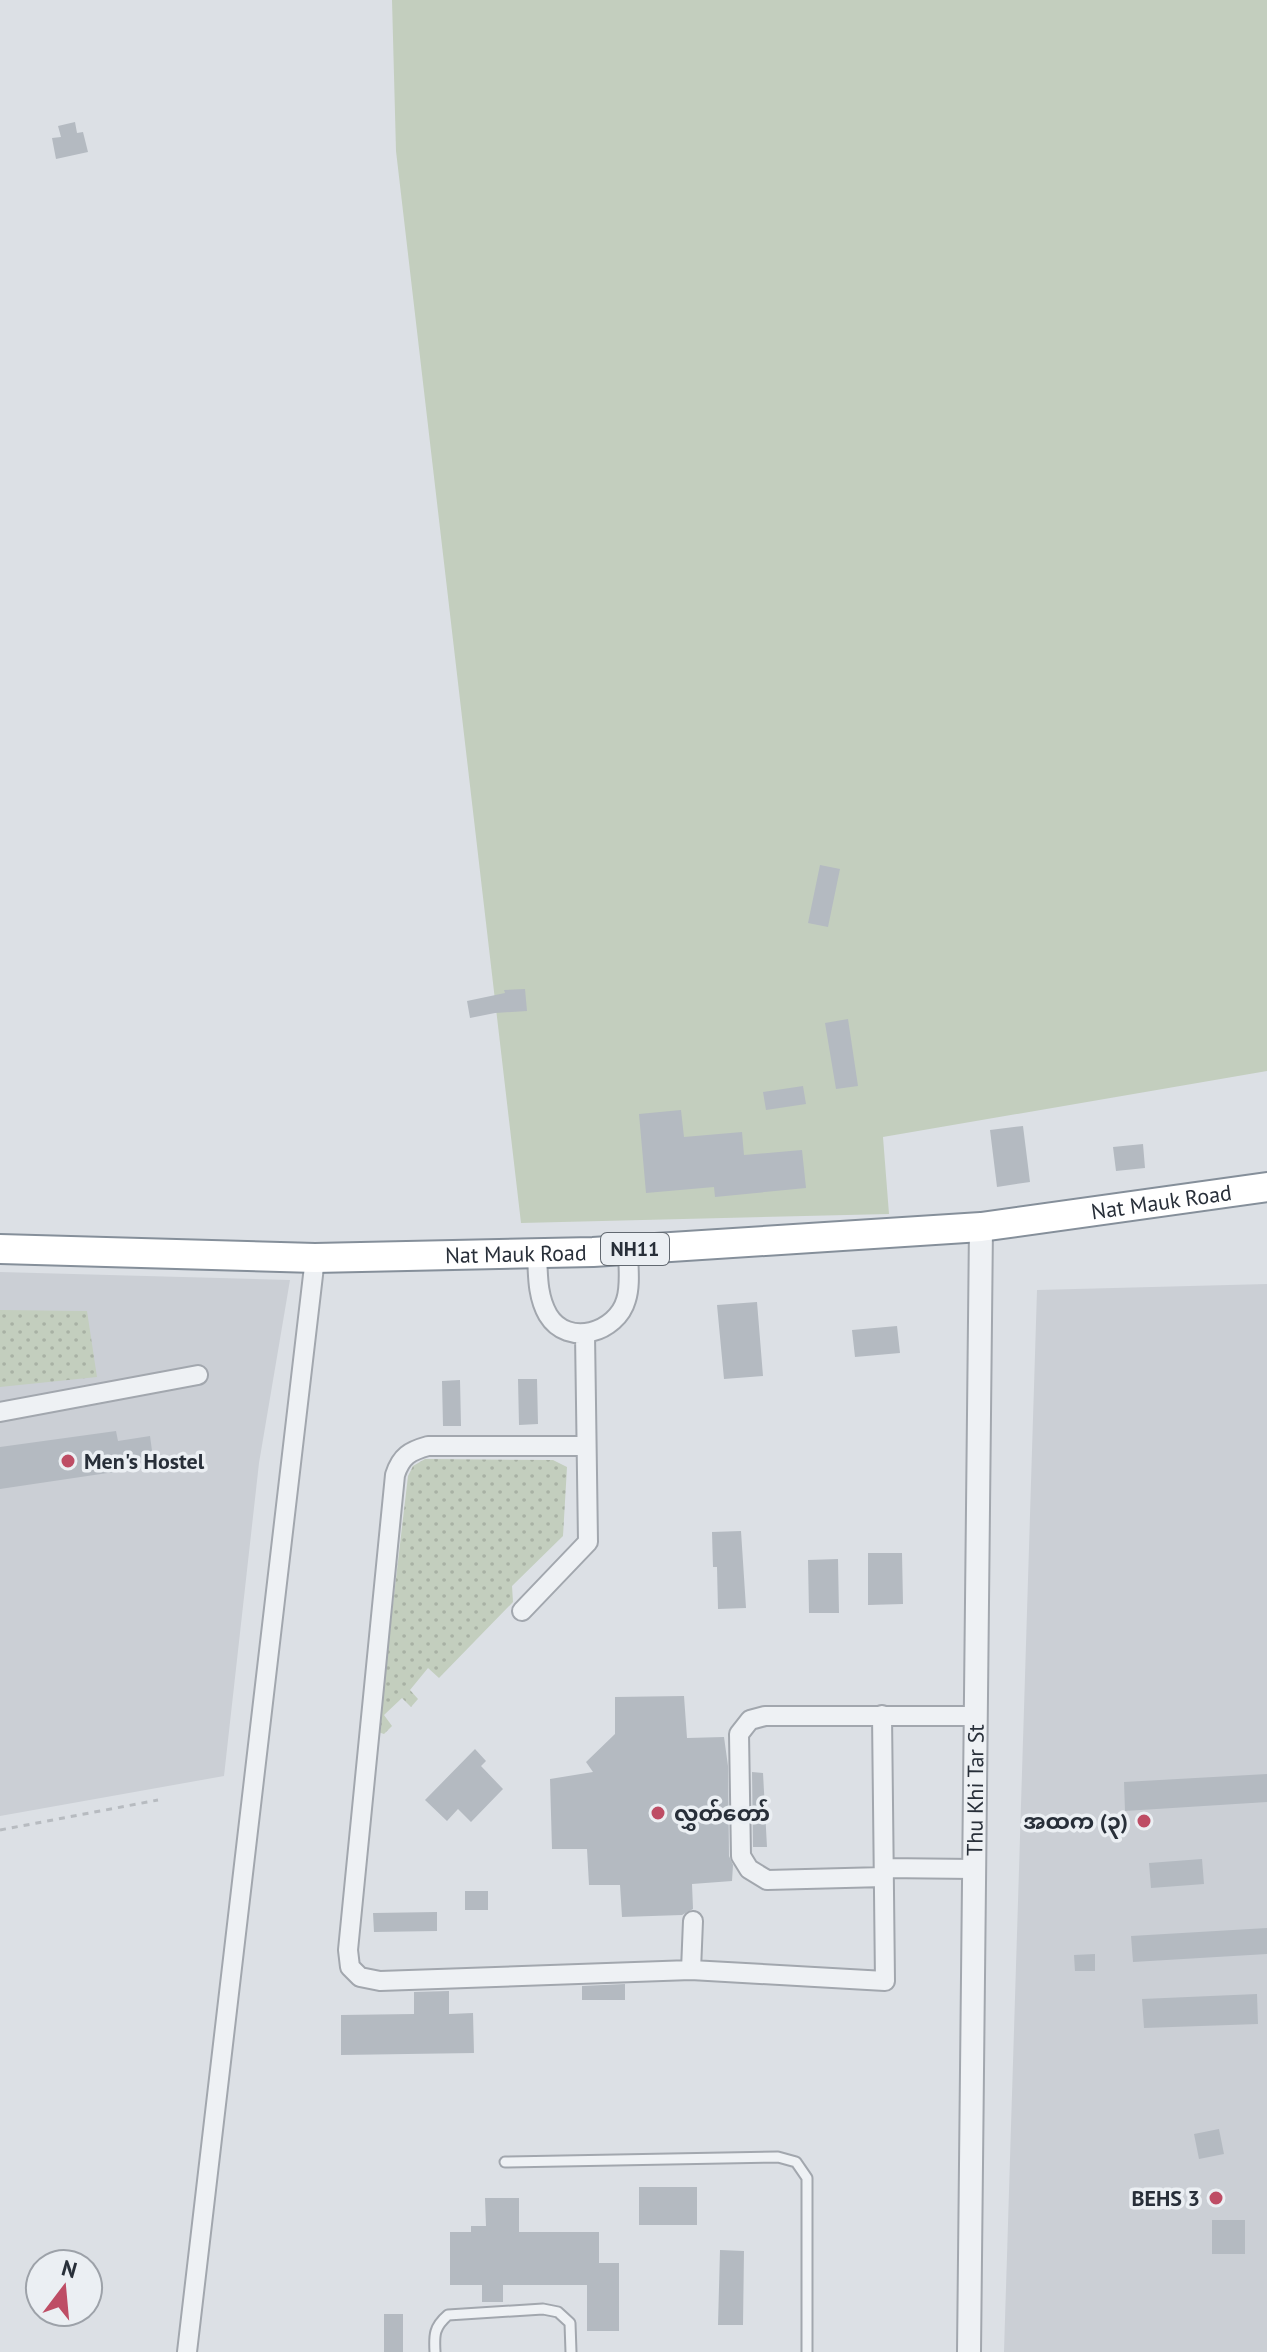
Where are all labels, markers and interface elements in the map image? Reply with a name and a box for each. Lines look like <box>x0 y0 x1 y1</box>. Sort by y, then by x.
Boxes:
street label: Nat Mauk Road <box>1089 1178 1233 1225</box>
road number: NH11 <box>601 1233 669 1265</box>
street label: Nat Mauk Road <box>445 1238 587 1269</box>
place label: Men's Hostel <box>84 1447 205 1475</box>
marker: Men's Hostel <box>59 1452 77 1470</box>
street label: Thu Khi Tar St <box>960 1723 990 1856</box>
place label: လွှတ်တော် <box>674 1798 770 1831</box>
marker: လွှတ်တော် <box>649 1804 667 1822</box>
place label: အထက (၃) <box>1023 1807 1128 1839</box>
marker: အထက (၃) <box>1135 1812 1153 1830</box>
place label: BEHS 3 <box>1131 2184 1200 2212</box>
marker: BEHS 3 <box>1207 2189 1225 2207</box>
north arrow <box>24 2248 104 2328</box>
text: N <box>59 2253 80 2284</box>

